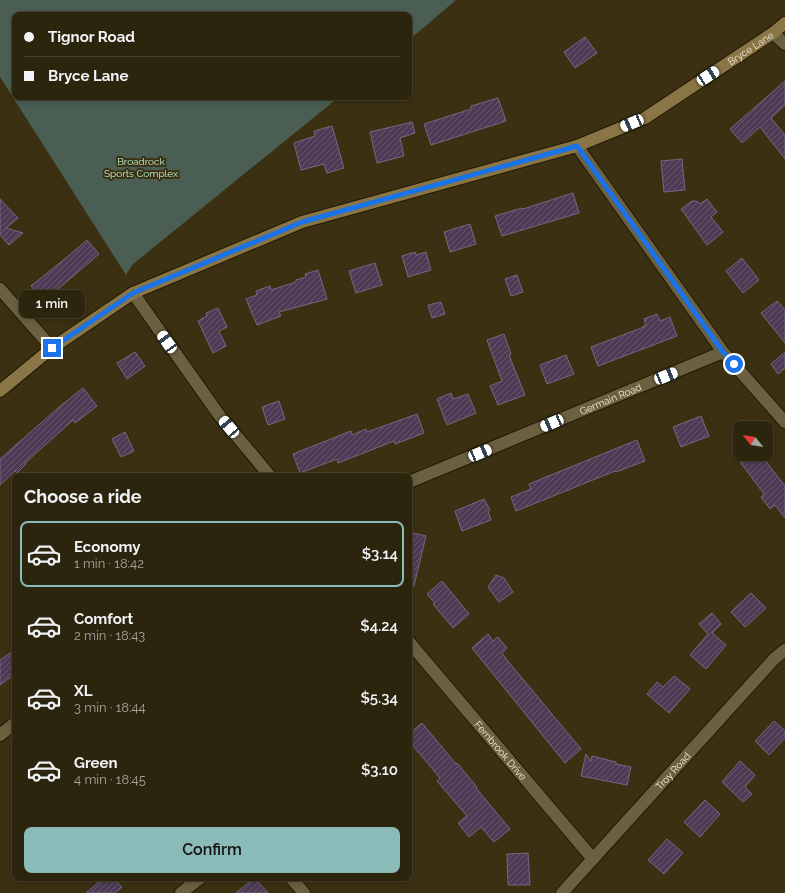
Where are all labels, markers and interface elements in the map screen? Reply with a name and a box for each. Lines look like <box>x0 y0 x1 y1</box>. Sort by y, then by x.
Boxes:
text: Tignor Road <box>48 28 135 46</box>
street label: Bryce Lane <box>726 29 776 68</box>
car <box>695 64 721 88</box>
text: Bryce Lane <box>48 67 128 85</box>
car <box>619 113 645 133</box>
park label: Broadrock Sports Complex <box>104 156 178 179</box>
callout: 1 min <box>19 290 85 318</box>
text: 1 min <box>36 296 68 311</box>
car <box>155 329 179 355</box>
route end <box>43 339 61 357</box>
route start <box>725 355 743 373</box>
car <box>653 366 679 386</box>
street label: Germain Road <box>578 381 643 417</box>
car <box>539 413 565 433</box>
car <box>217 414 241 440</box>
north arrow <box>733 421 773 461</box>
map controls <box>733 421 773 461</box>
car <box>467 443 493 463</box>
text: Choose a ride <box>24 486 142 507</box>
icon: car <box>26 536 62 572</box>
text: Economy <box>74 538 141 556</box>
text: $3.14 <box>362 545 398 563</box>
text: 1 min · 18:42 <box>74 556 144 571</box>
icon: car <box>26 608 62 644</box>
text: Comfort <box>74 610 133 628</box>
text: $4.24 <box>360 617 398 635</box>
text: 2 min · 18:43 <box>74 628 145 643</box>
icon: car <box>26 680 62 716</box>
text: XL <box>74 682 92 700</box>
text: $5.34 <box>360 689 398 707</box>
text: 3 min · 18:44 <box>74 700 146 715</box>
street label: Fernbrook Drive <box>472 719 529 783</box>
street label: Troy Road <box>654 750 693 792</box>
icon: car <box>26 752 62 788</box>
text: Green <box>74 754 118 772</box>
text: $3.10 <box>361 761 398 779</box>
text: 4 min · 18:45 <box>74 772 146 787</box>
button: Confirm <box>24 827 400 873</box>

